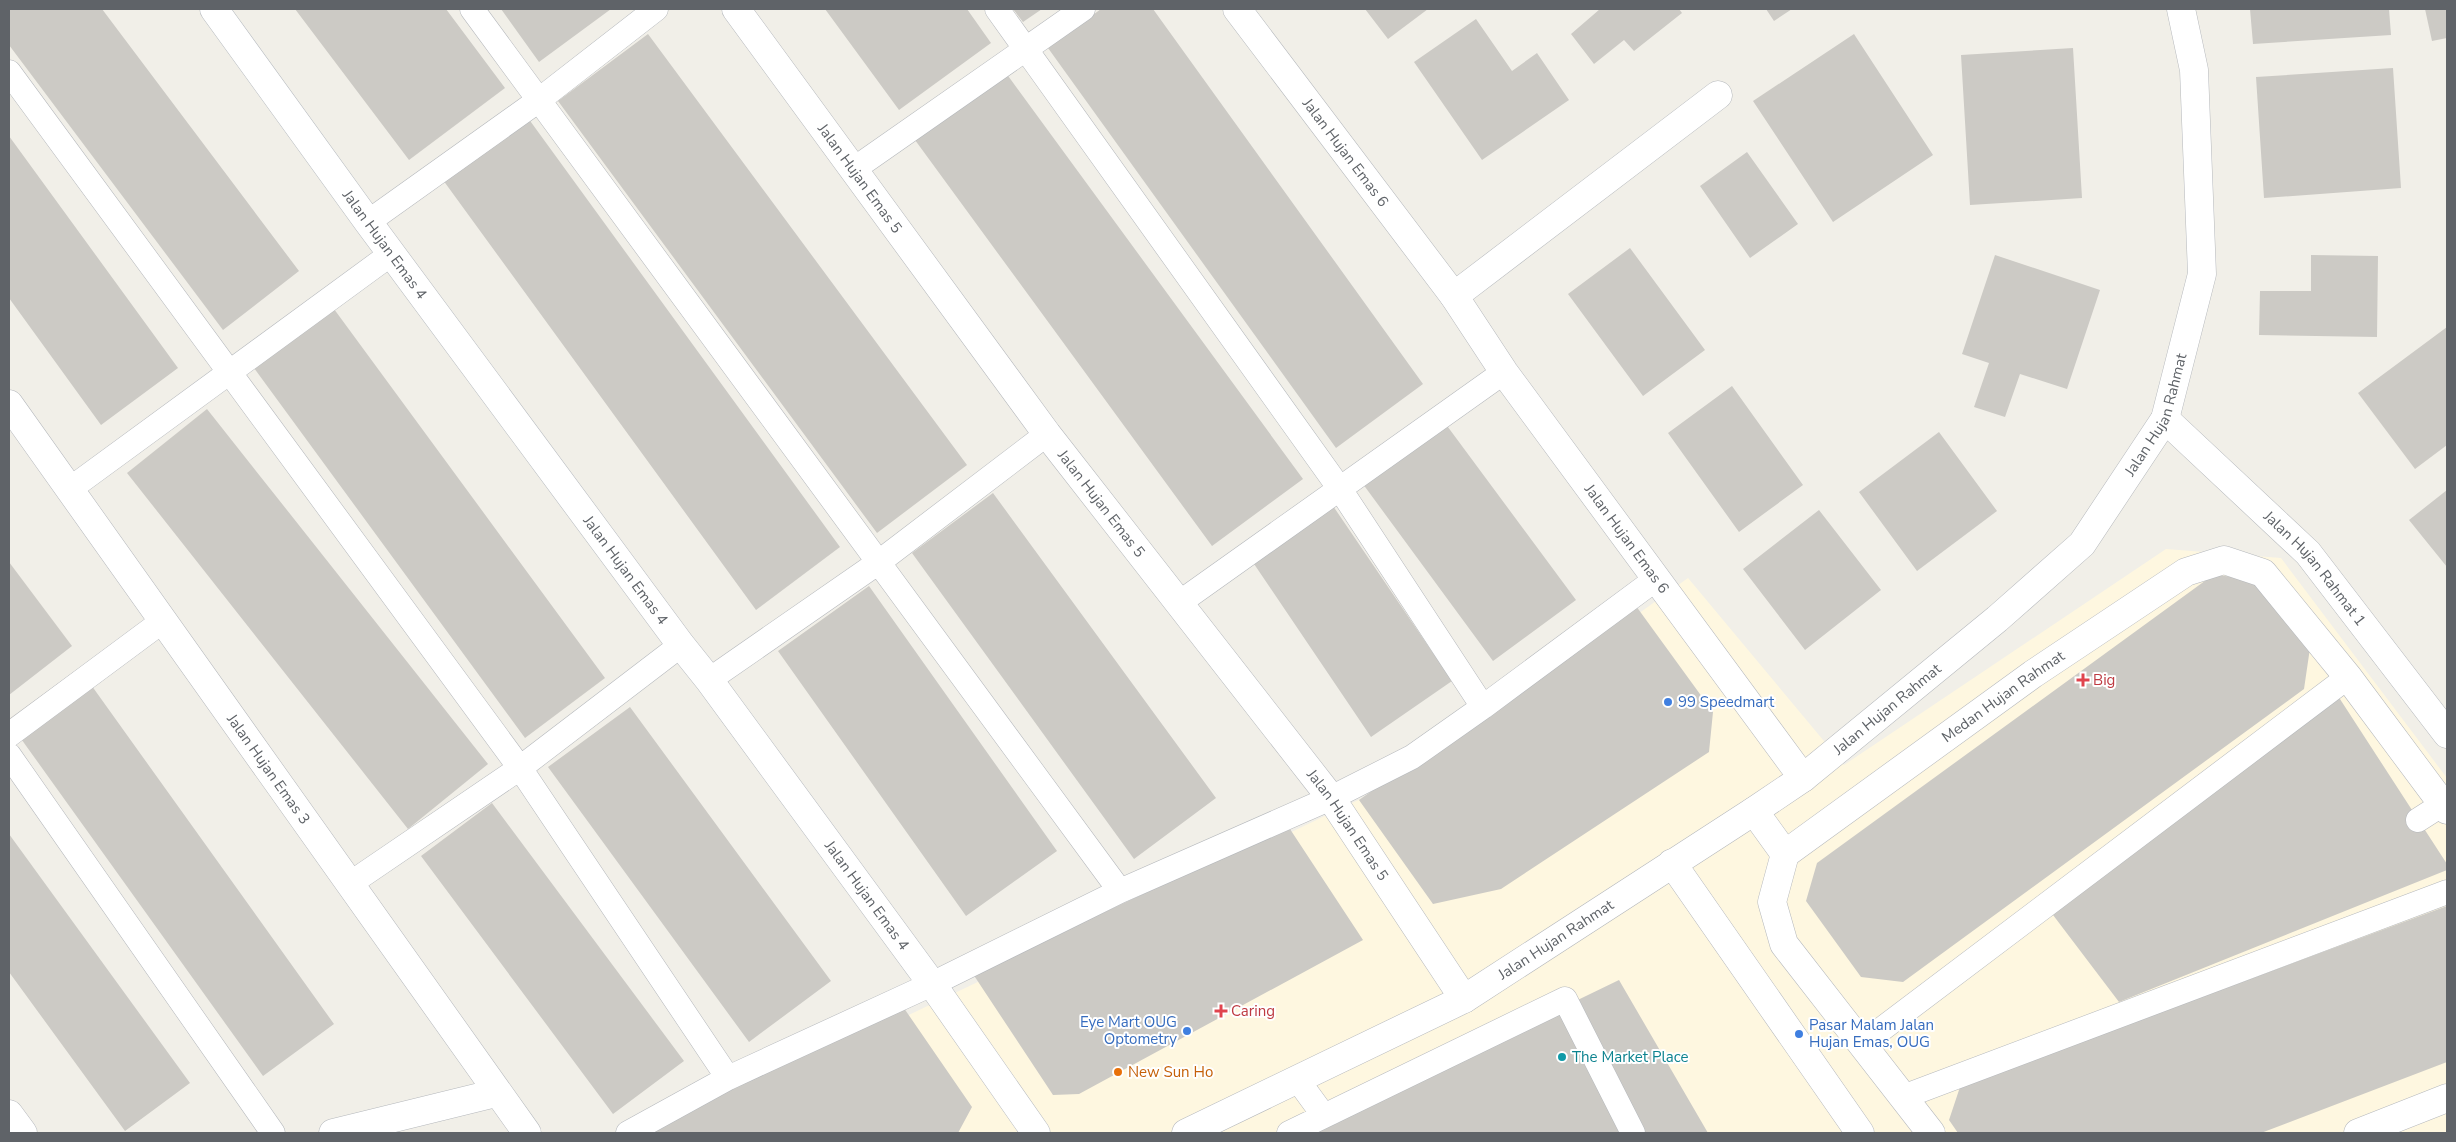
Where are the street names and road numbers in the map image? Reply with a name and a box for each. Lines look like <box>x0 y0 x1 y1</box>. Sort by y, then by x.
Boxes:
street label: Jalan Hujan Emas 6 <box>1297 94 1393 211</box>
street label: Jalan Hujan Emas 5 <box>813 119 907 237</box>
street label: Jalan Hujan Emas 4 <box>337 185 432 303</box>
street label: Jalan Hujan Rahmat <box>2119 350 2192 481</box>
street label: Jalan Hujan Emas 5 <box>1053 445 1150 561</box>
street label: Jalan Hujan Emas 6 <box>1579 479 1674 598</box>
street label: Jalan Hujan Rahmat 1 <box>2259 506 2370 630</box>
street label: Jalan Hujan Emas 4 <box>578 511 673 629</box>
street label: Medan Hujan Rahmat <box>1938 645 2069 747</box>
street label: Jalan Hujan Rahmat <box>1828 658 1946 760</box>
street label: Jalan Hujan Emas 3 <box>222 709 315 828</box>
street label: Jalan Hujan Emas 5 <box>1302 764 1393 885</box>
street label: Jalan Hujan Emas 4 <box>820 836 914 954</box>
street label: Jalan Hujan Rahmat <box>1493 894 1618 985</box>

